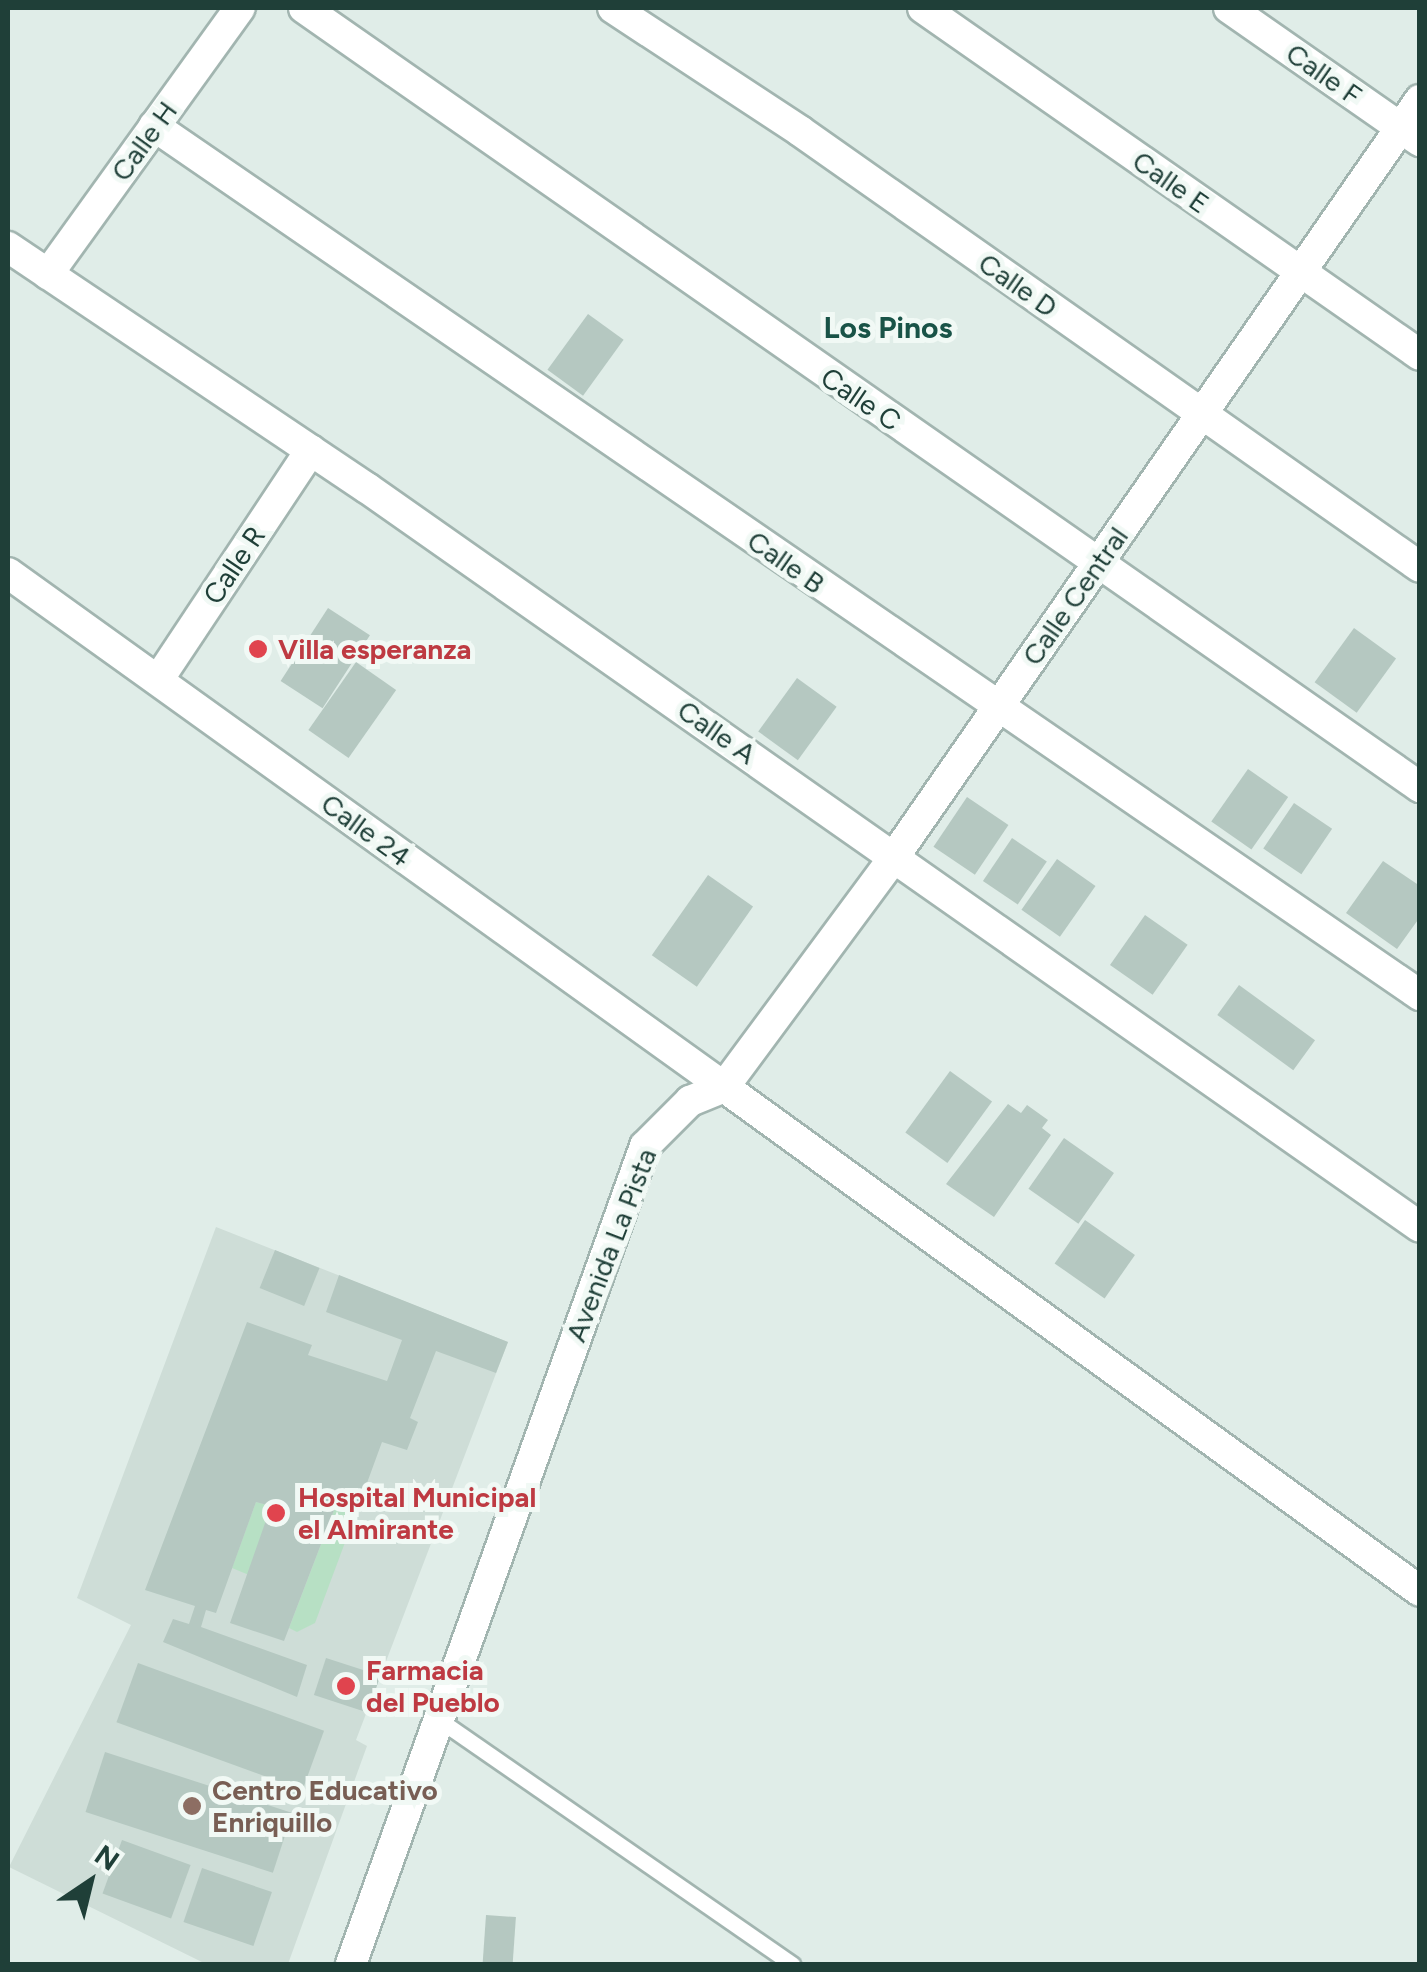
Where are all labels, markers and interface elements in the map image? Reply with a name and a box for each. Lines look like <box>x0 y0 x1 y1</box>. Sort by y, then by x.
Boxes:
street label: Calle F <box>1280 36 1368 112</box>
street label: Calle H <box>104 95 184 187</box>
street label: Calle E <box>1126 144 1216 220</box>
street label: Calle D <box>972 246 1064 324</box>
district label: Los Pinos <box>823 310 953 346</box>
street label: Calle C <box>815 360 907 438</box>
street label: Calle R <box>196 520 272 610</box>
street label: Calle Central <box>1015 521 1135 671</box>
street label: Calle B <box>741 524 831 600</box>
place label: Villa esperanza <box>278 632 472 666</box>
marker: Villa esperanza <box>247 638 269 660</box>
street label: Calle A <box>671 693 763 771</box>
street label: Calle 24 <box>315 786 417 874</box>
street label: Avenida La Pista <box>559 1144 663 1346</box>
place label: Hospital Municipal el Almirante <box>298 1480 536 1546</box>
marker: Hospital Municipal el Almirante <box>263 1500 289 1526</box>
place label: Farmacia del Pueblo <box>366 1653 500 1719</box>
marker: Farmacia del Pueblo <box>335 1675 357 1697</box>
place label: Centro Educativo Enriquillo <box>212 1773 438 1839</box>
marker: Centro Educativo Enriquillo <box>181 1795 203 1817</box>
north arrow <box>40 1832 140 1932</box>
text: N <box>89 1837 126 1878</box>

